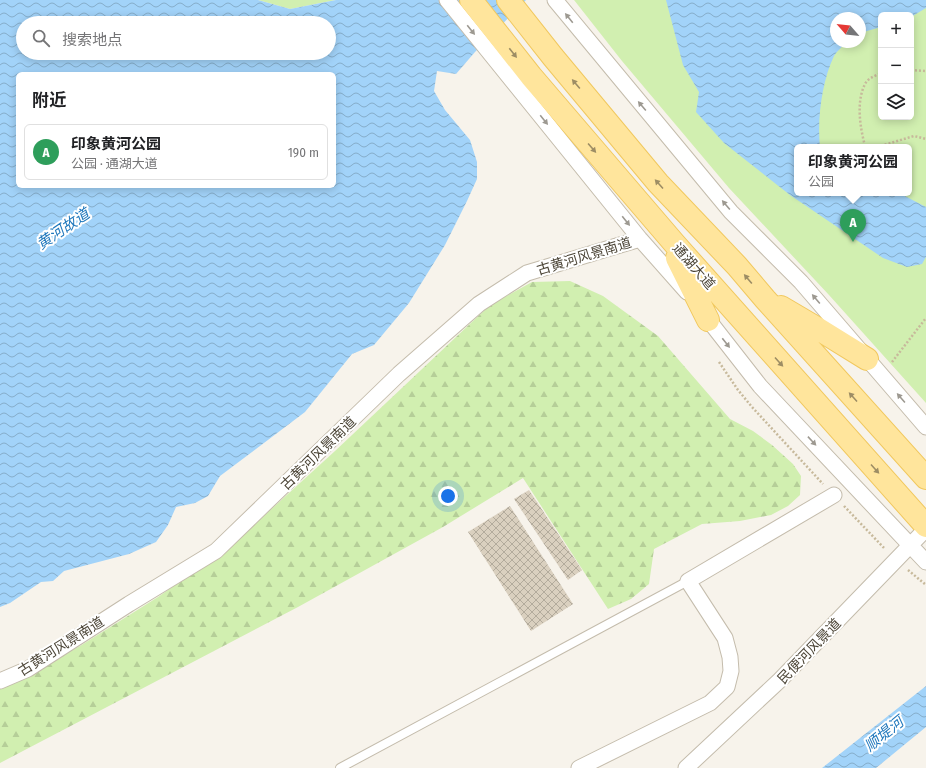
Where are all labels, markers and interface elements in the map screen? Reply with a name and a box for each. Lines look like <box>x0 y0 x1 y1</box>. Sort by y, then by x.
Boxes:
one-way arrow <box>565 12 573 23</box>
north arrow <box>830 12 866 48</box>
map controls <box>878 12 914 120</box>
button: + <box>878 12 914 48</box>
search box <box>16 16 336 60</box>
one-way arrow <box>467 25 476 36</box>
icon: search <box>30 27 52 49</box>
text: 搜索地点 <box>62 31 122 49</box>
one-way arrow <box>508 47 517 58</box>
button: − <box>878 48 914 84</box>
one-way arrow <box>571 79 580 90</box>
button: layers <box>878 84 914 120</box>
text: 附近 <box>32 90 66 111</box>
one-way arrow <box>638 100 647 111</box>
one-way arrow <box>540 114 549 125</box>
text: 印象黄河公园 <box>71 135 161 153</box>
one-way arrow <box>588 143 597 153</box>
popup <box>794 144 912 196</box>
text: A <box>42 145 50 160</box>
text: 190 m <box>288 145 319 160</box>
text: 印象黄河公园 <box>808 153 898 171</box>
text: 公园 · 通湖大道 <box>71 156 158 171</box>
text: 公园 <box>808 174 834 189</box>
one-way arrow <box>655 178 664 189</box>
one-way arrow <box>721 200 730 211</box>
water label: 黄河故道 <box>33 204 95 253</box>
pin: A <box>840 209 866 242</box>
one-way arrow <box>621 216 630 227</box>
street label: 古黄河风景南道 <box>535 234 633 279</box>
street label: 通湖大道 <box>669 240 718 293</box>
one-way arrow <box>744 273 753 284</box>
one-way arrow <box>811 294 820 304</box>
one-way arrow <box>722 338 730 349</box>
one-way arrow <box>775 357 784 367</box>
one-way arrow <box>849 391 858 402</box>
one-way arrow <box>896 392 905 403</box>
street label: 古黄河风景南道 <box>277 413 359 494</box>
one-way arrow <box>807 436 816 446</box>
one-way arrow <box>871 464 880 474</box>
your location <box>438 486 458 506</box>
street label: 古黄河风景南道 <box>15 613 107 680</box>
street label: 民便河风景道 <box>774 615 845 687</box>
water label: 顺堤河 <box>861 711 909 755</box>

